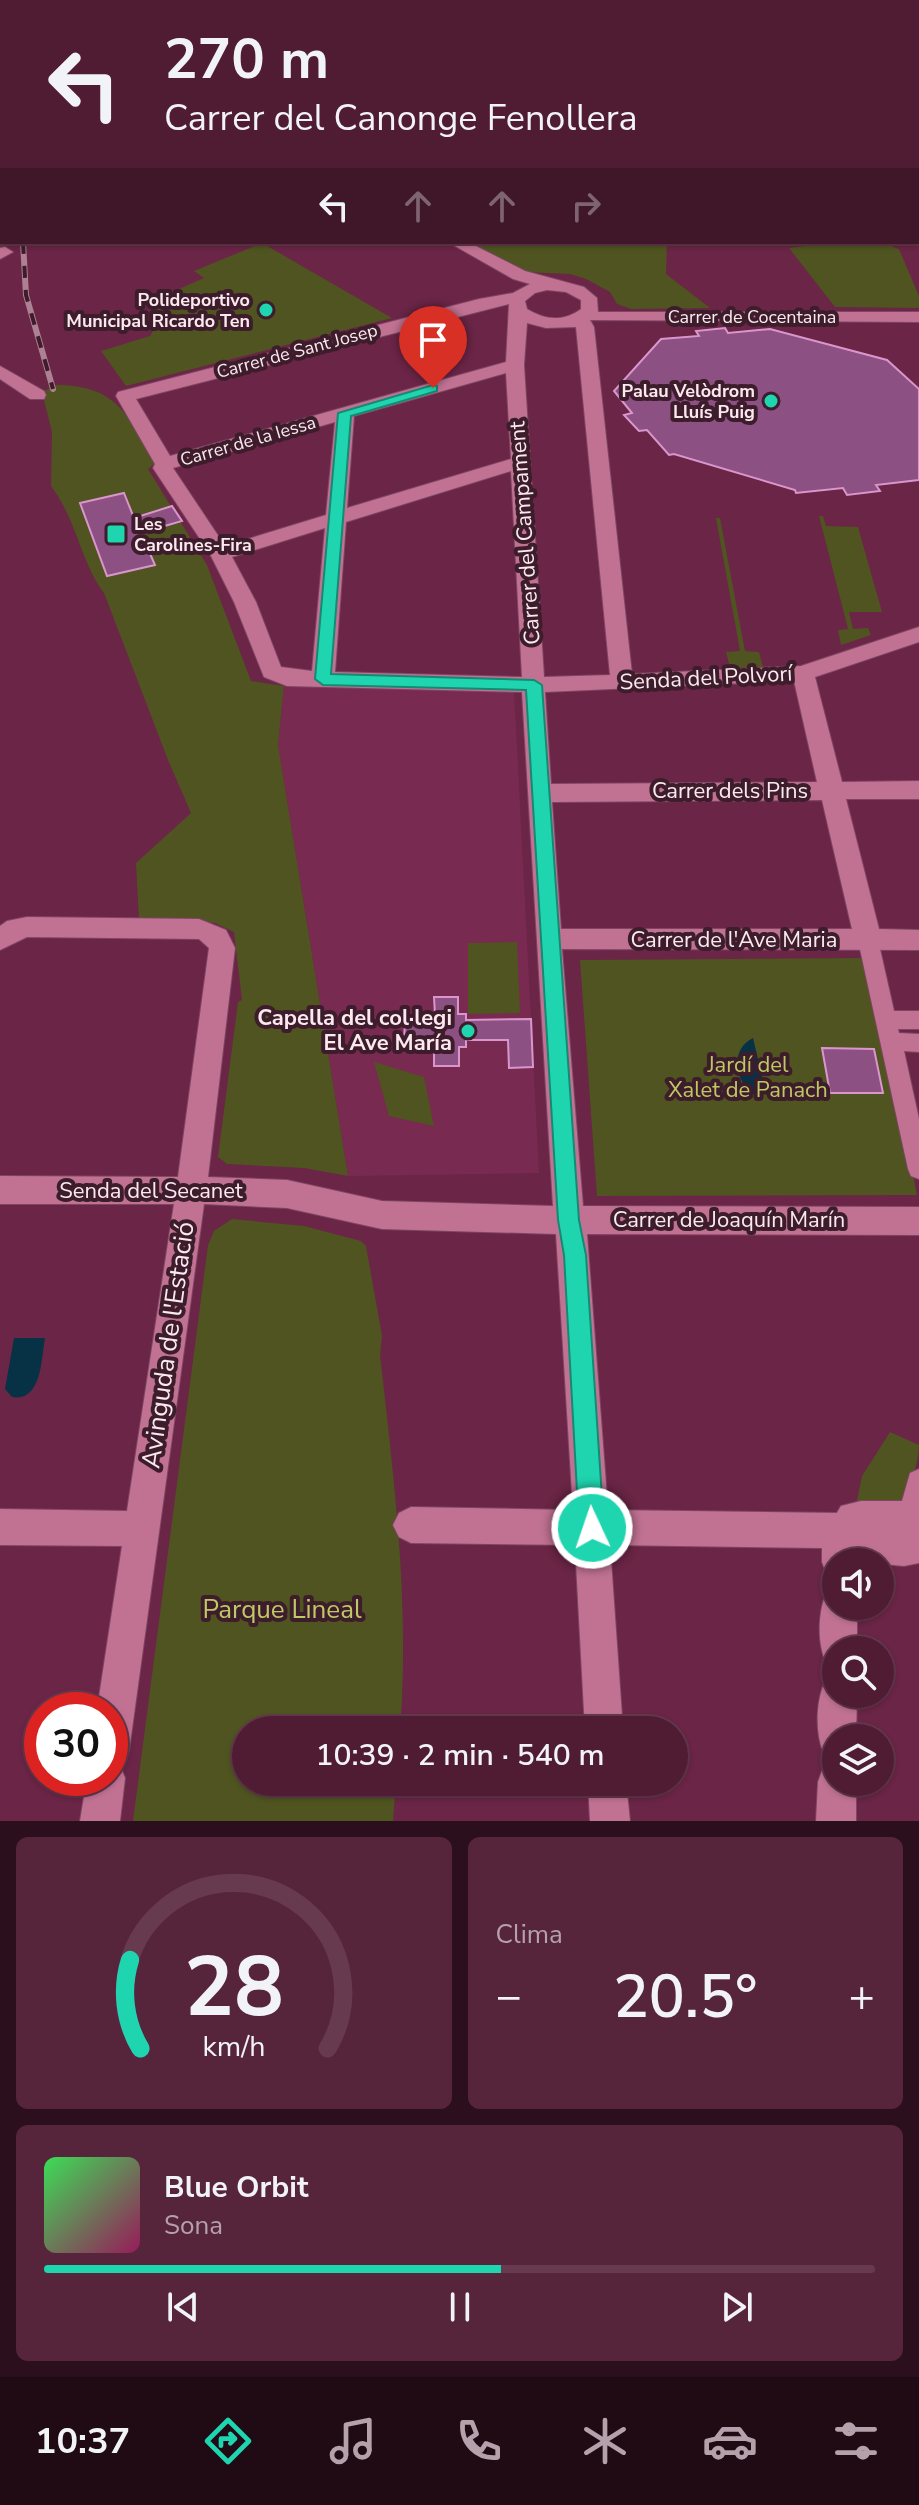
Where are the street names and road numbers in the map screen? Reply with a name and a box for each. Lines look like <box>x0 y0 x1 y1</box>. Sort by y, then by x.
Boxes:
street label: Carrer de Cocentaina <box>668 305 836 329</box>
street label: Carrer de Sant Josep <box>214 318 380 384</box>
street label: Carrer de la Iessa <box>177 410 319 472</box>
street label: Carrer del Campament <box>502 420 548 646</box>
street label: Senda del Polvorí <box>619 658 795 698</box>
street label: Carrer dels Pins <box>652 776 808 806</box>
street label: Carrer de l'Ave Maria <box>631 925 837 955</box>
street label: Senda del Secanet <box>59 1176 243 1206</box>
street label: Carrer de Joaquín Marín <box>613 1205 845 1235</box>
street label: Avinguda de l'Estació <box>133 1219 203 1471</box>

